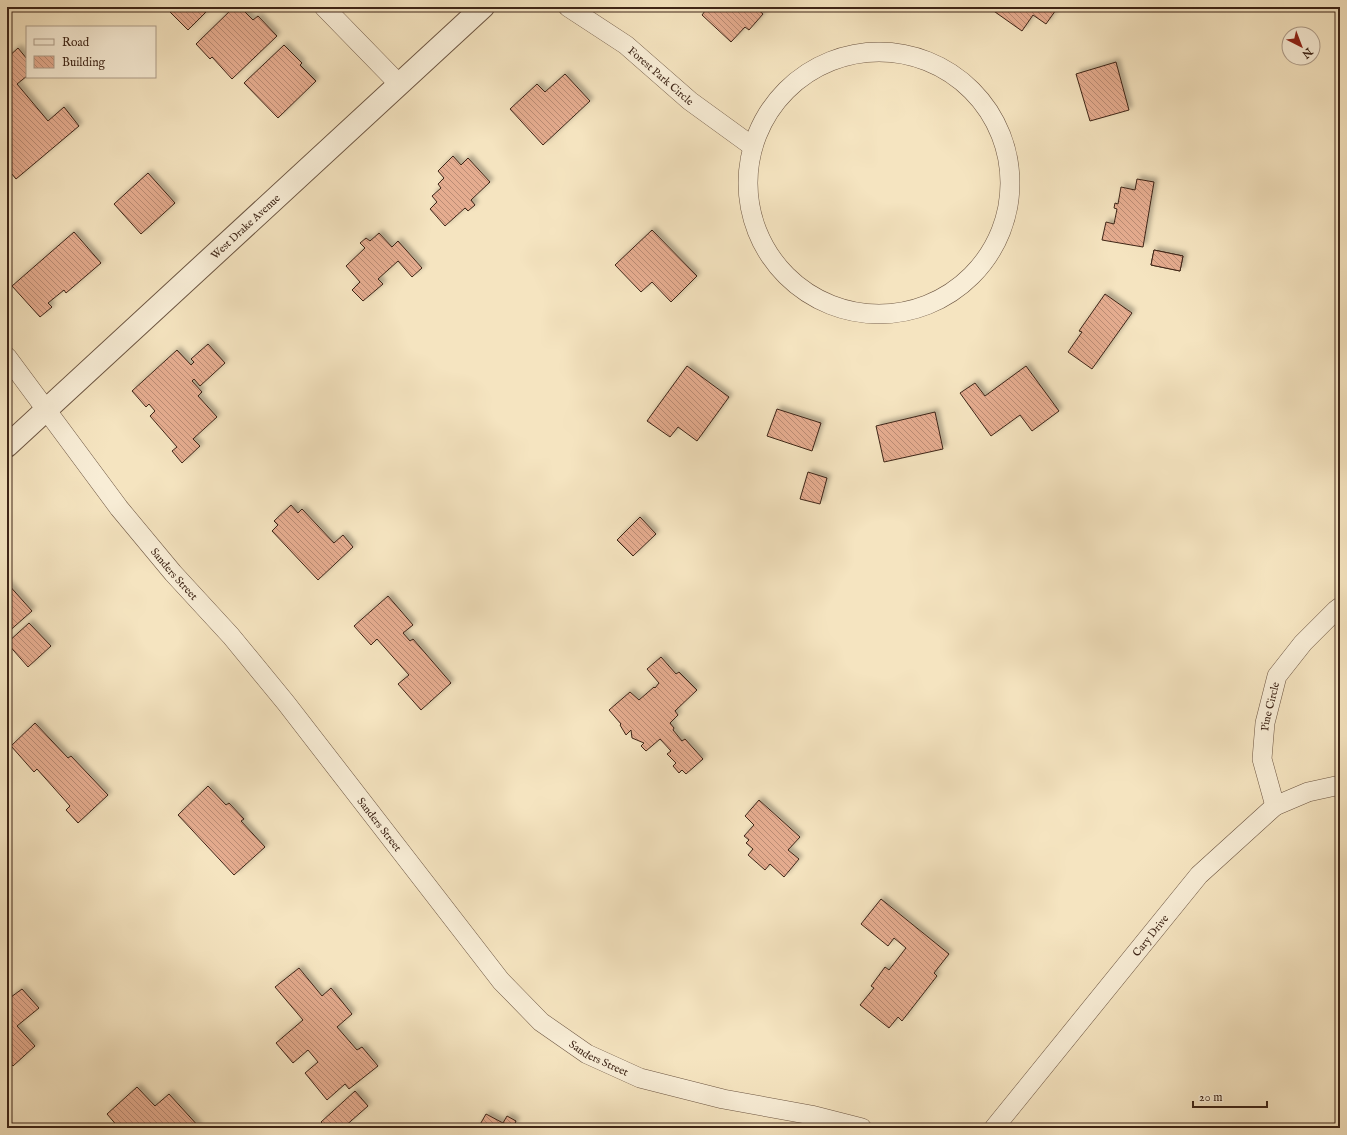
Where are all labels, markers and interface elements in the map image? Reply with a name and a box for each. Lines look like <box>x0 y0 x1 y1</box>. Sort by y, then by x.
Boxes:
legend <box>26 26 156 78</box>
north arrow <box>1281 26 1321 66</box>
text: Road <box>62 35 90 50</box>
street label: Forest Park Circle <box>625 44 696 109</box>
text: N <box>1298 44 1316 61</box>
text: Building <box>62 55 106 70</box>
street label: West Drake Avenue <box>208 192 284 263</box>
street label: Sanders Street <box>147 545 201 604</box>
street label: Pine Circle <box>1258 681 1283 732</box>
street label: Sanders Street <box>354 795 404 855</box>
street label: Cary Drive <box>1130 912 1172 960</box>
street label: Sanders Street <box>566 1038 631 1080</box>
scale bar <box>1193 1083 1267 1109</box>
text: 20 m <box>1199 1090 1222 1105</box>

